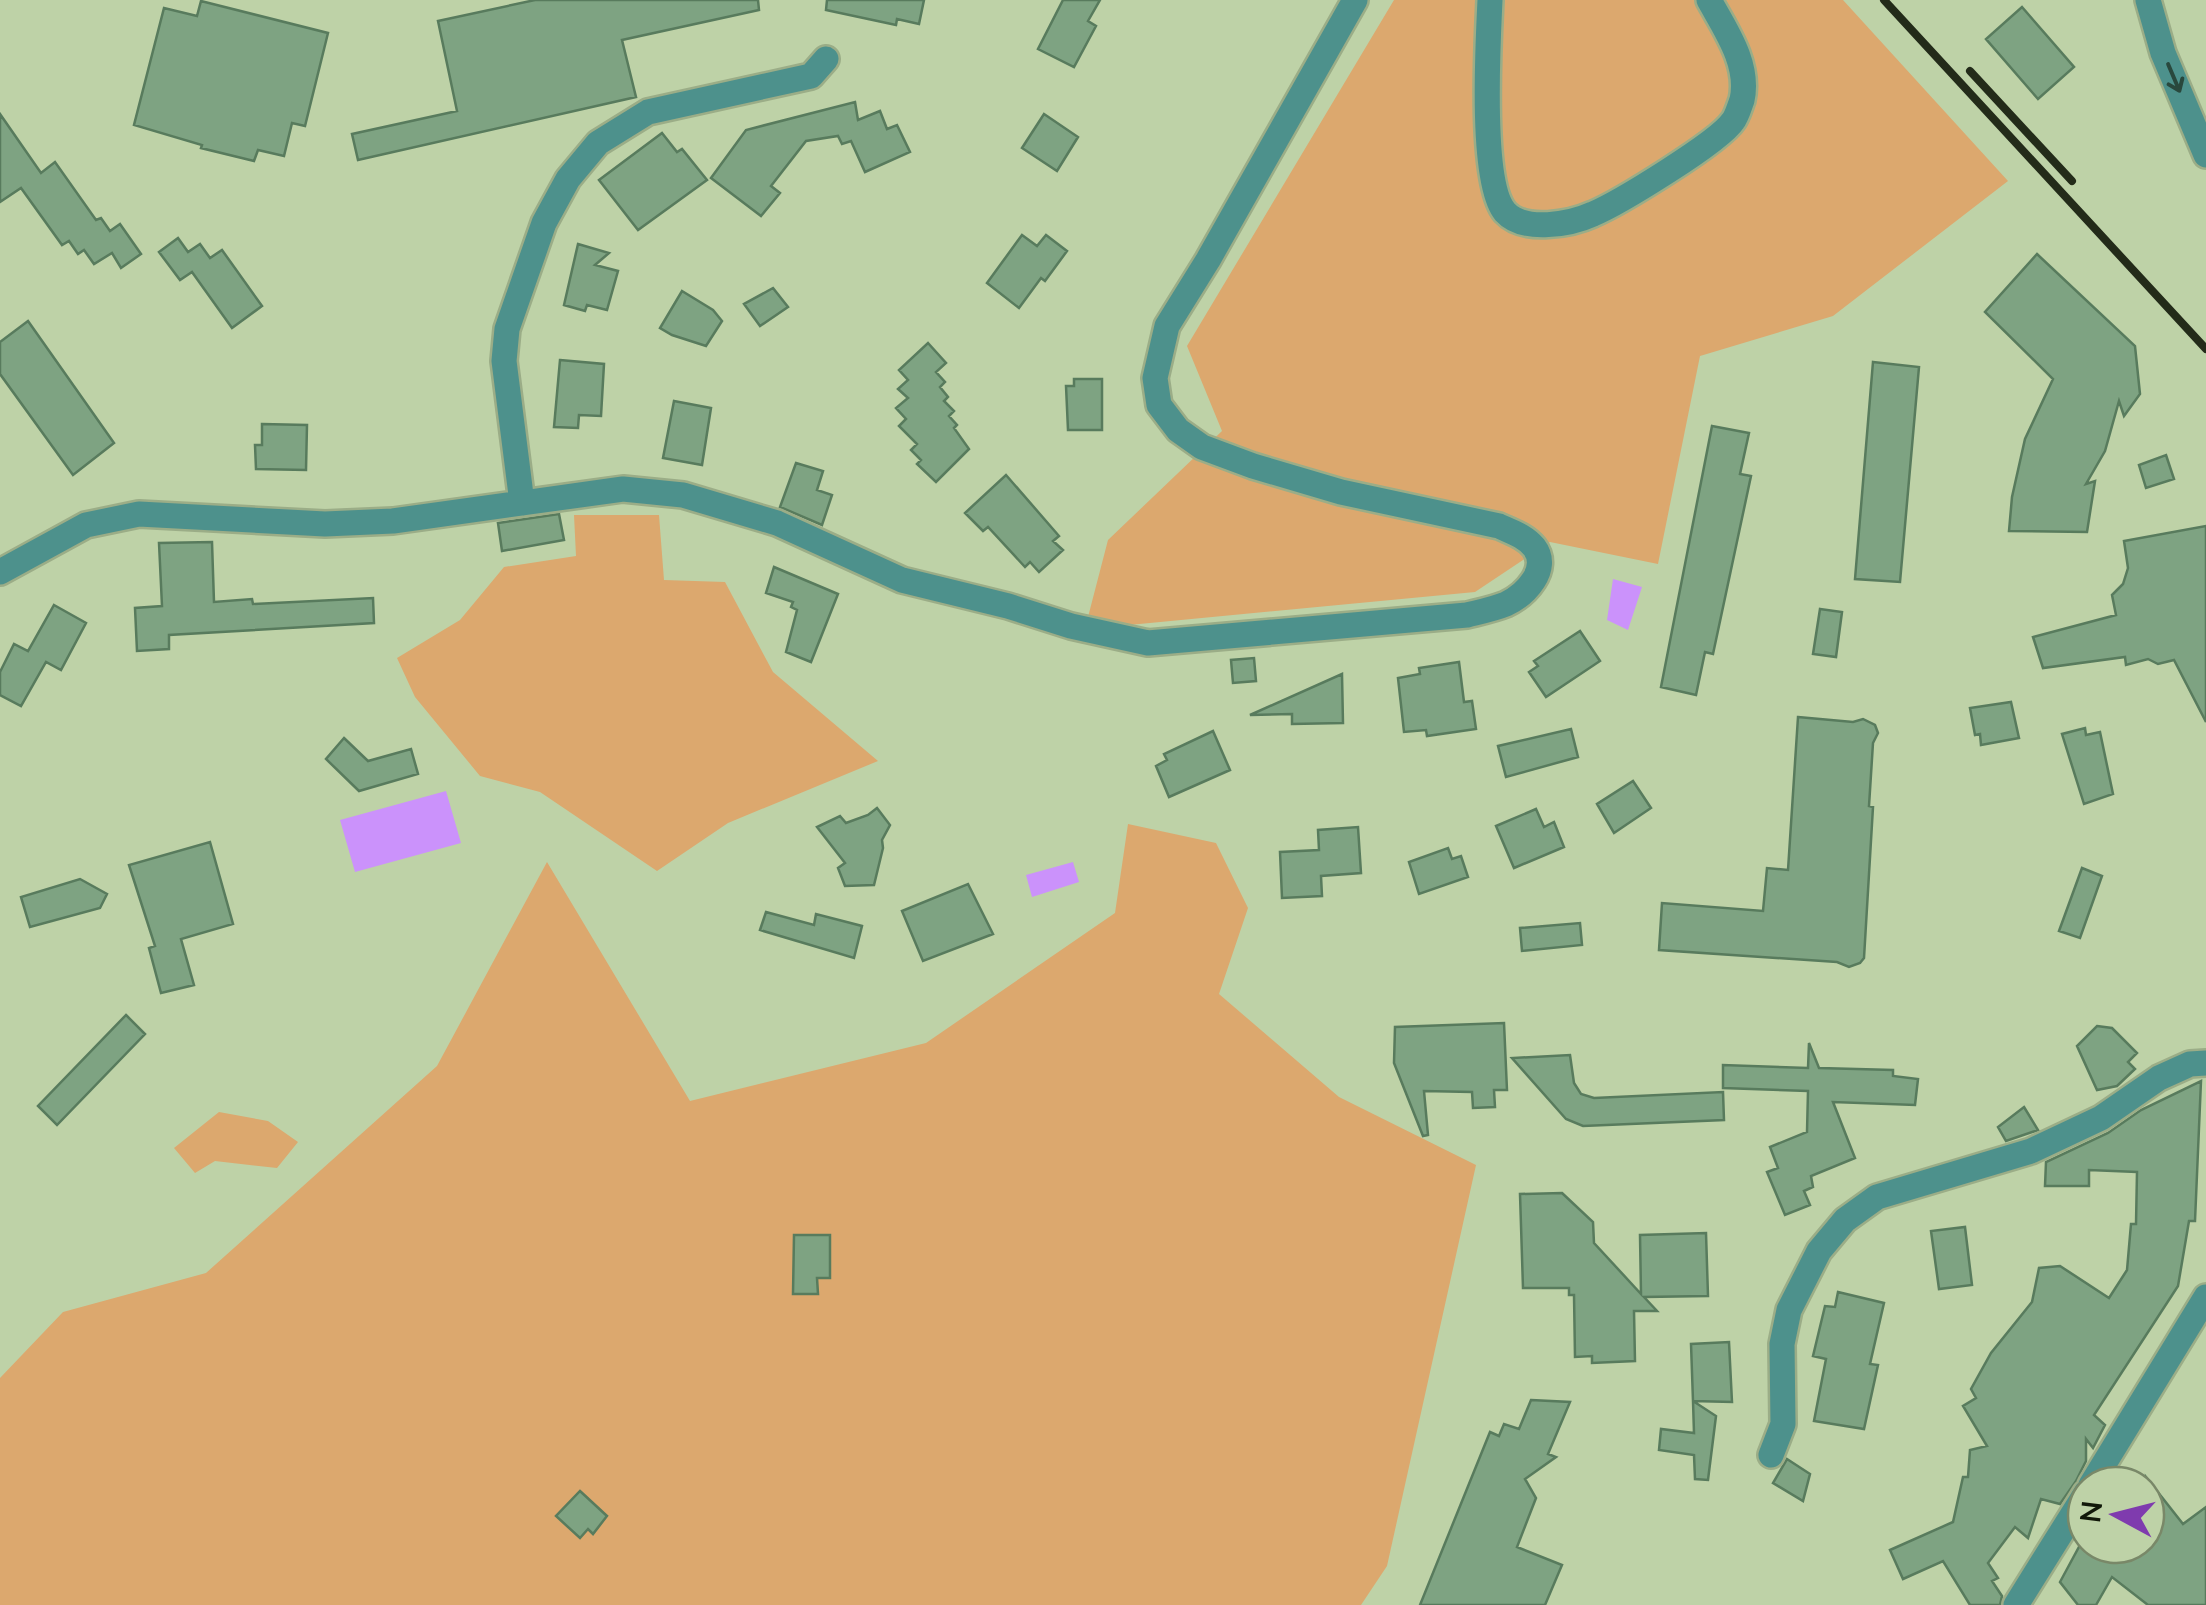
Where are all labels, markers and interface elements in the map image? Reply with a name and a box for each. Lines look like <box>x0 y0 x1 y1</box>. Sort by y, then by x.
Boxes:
one-way arrow <box>2166 62 2184 93</box>
north arrow <box>2066 1465 2166 1565</box>
text: N <box>2072 1499 2108 1525</box>

